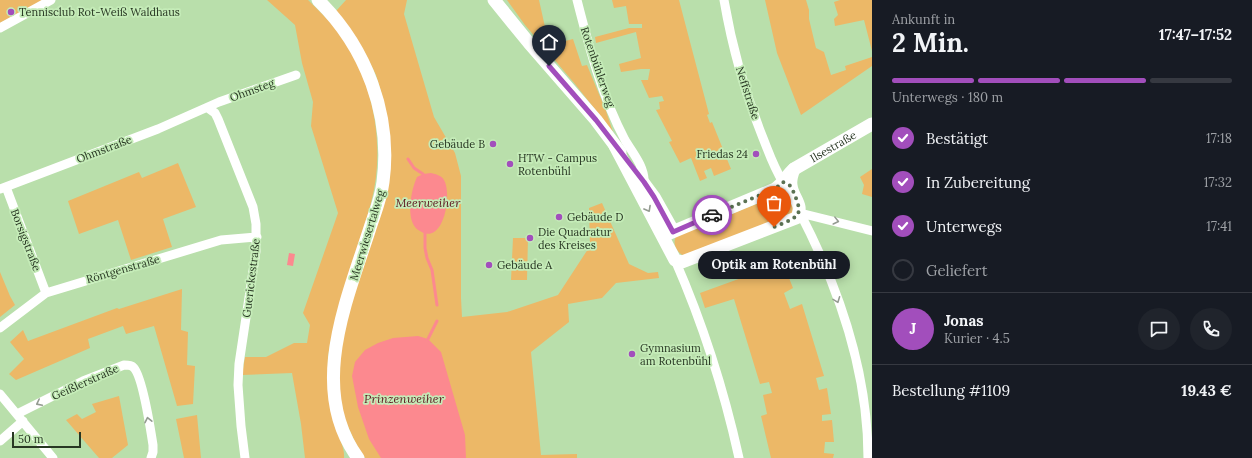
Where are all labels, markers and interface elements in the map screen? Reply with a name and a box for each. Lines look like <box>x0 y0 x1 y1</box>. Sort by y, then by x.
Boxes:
place label: Tennisclub Rot-Weiß Waldhaus <box>19 5 180 19</box>
marker: Tennisclub Rot-Weiß Waldhaus <box>6 7 16 17</box>
text: Ankunft in <box>892 11 955 28</box>
pin <box>532 25 566 66</box>
street label: Rotenbühlerweg <box>578 25 619 110</box>
text: 17:47–17:52 <box>1159 25 1232 44</box>
text: 2 Min. <box>892 26 969 59</box>
icon: home <box>538 31 560 53</box>
street label: Neffstraße <box>733 65 763 121</box>
street label: Ohmsteg <box>228 75 277 105</box>
text: Unterwegs · 180 m <box>892 89 1003 106</box>
icon: check <box>892 127 914 149</box>
street label: Ilsestraße <box>808 128 859 165</box>
text: Bestätigt <box>926 129 988 148</box>
text: 17:18 <box>1206 130 1232 147</box>
street label: Ohmstraße <box>74 132 134 166</box>
place label: Gebäude B <box>430 137 485 151</box>
marker: Gebäude B <box>488 139 498 149</box>
place label: Friedas 24 <box>696 147 748 161</box>
marker: Friedas 24 <box>751 149 761 159</box>
place label: HTW - Campus Rotenbühl <box>518 151 597 178</box>
marker: HTW - Campus Rotenbühl <box>505 159 515 169</box>
icon: check <box>892 171 914 193</box>
text: In Zubereitung <box>926 173 1030 192</box>
text: 17:32 <box>1204 174 1232 191</box>
pin <box>757 186 791 227</box>
street label: Meerwiesertalweg <box>347 187 388 282</box>
icon: bag <box>763 192 785 214</box>
water label: Meerweiher <box>395 195 461 210</box>
courier <box>692 195 732 235</box>
icon: car <box>701 204 723 226</box>
one-way arrow <box>644 205 651 212</box>
street label: Borsigstraße <box>8 207 44 273</box>
place label: Gebäude D <box>567 210 624 224</box>
marker: Gebäude D <box>554 212 564 222</box>
icon: check <box>892 215 914 237</box>
one-way arrow <box>833 217 839 225</box>
text: Unterwegs <box>926 217 1002 236</box>
text: 17:41 <box>1206 218 1232 235</box>
place label: Die Quadratur des Kreises <box>538 225 612 252</box>
marker: Die Quadratur des Kreises <box>525 233 535 243</box>
street label: Guerickestraße <box>239 238 263 318</box>
callout: Optik am Rotenbühl <box>698 251 850 279</box>
street label: Röntgenstraße <box>85 252 161 286</box>
text: Optik am Rotenbühl <box>711 256 837 273</box>
place label: Gebäude A <box>497 258 553 272</box>
marker: Gebäude A <box>484 260 494 270</box>
text: Geliefert <box>926 261 988 280</box>
one-way arrow <box>833 296 841 303</box>
button: chat <box>1138 308 1180 350</box>
button: phone <box>1190 308 1232 350</box>
text: Jonas <box>944 311 984 330</box>
text: J <box>910 319 916 338</box>
text: Kurier · 4.5 <box>944 330 1010 347</box>
place label: Gymnasium am Rotenbühl <box>640 341 711 368</box>
marker: Gymnasium am Rotenbühl <box>627 349 637 359</box>
street label: Geißlerstraße <box>49 361 121 403</box>
text: Bestellung #1109 <box>892 381 1010 400</box>
text: 19.43 € <box>1181 381 1232 400</box>
water label: Prinzenweiher <box>364 391 444 406</box>
one-way arrow <box>36 398 44 405</box>
one-way arrow <box>145 417 153 423</box>
scale bar <box>12 430 81 449</box>
text: 50 m <box>18 432 44 446</box>

